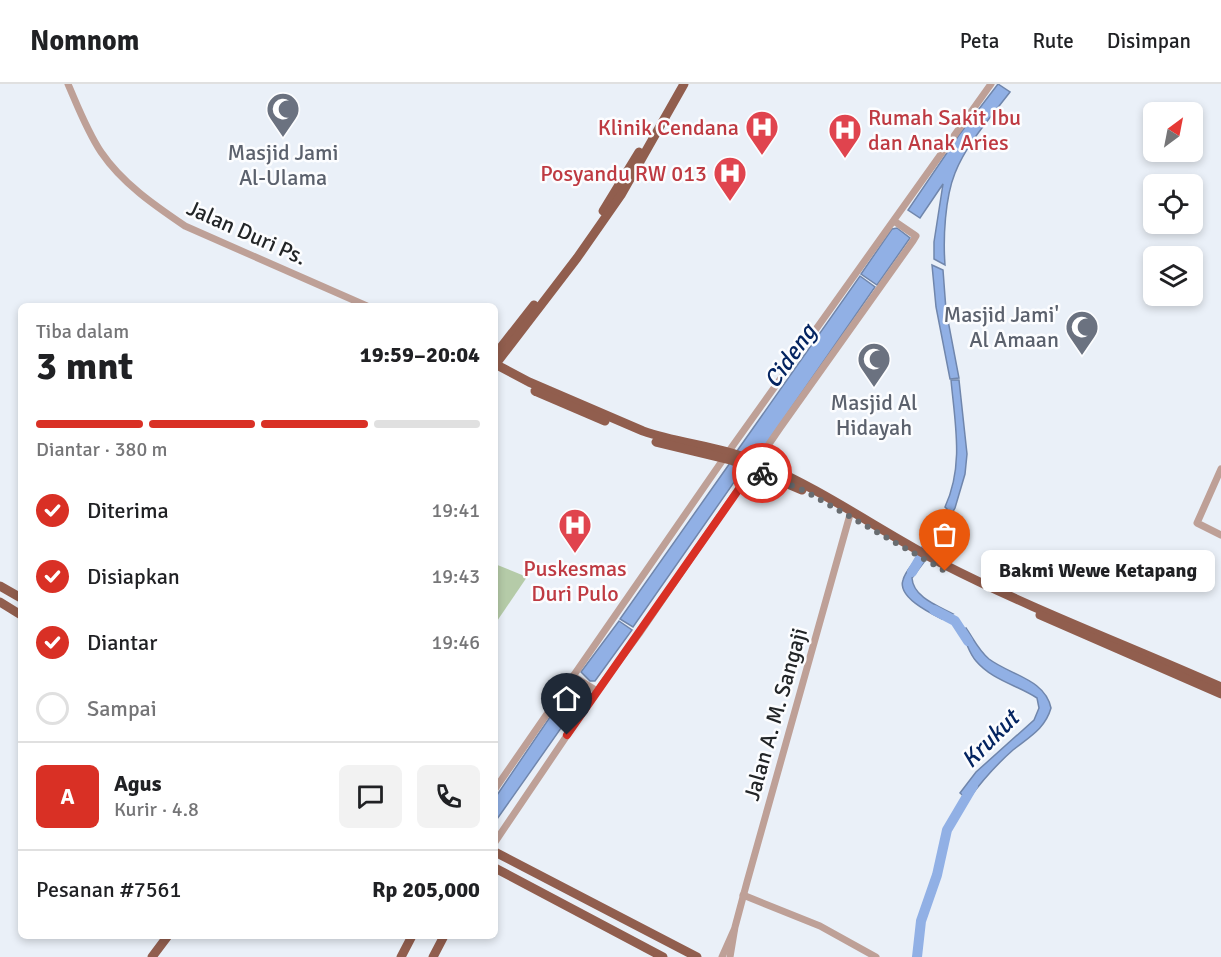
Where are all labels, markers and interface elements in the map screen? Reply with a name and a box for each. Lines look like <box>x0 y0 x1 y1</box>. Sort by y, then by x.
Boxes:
text: Nomnom <box>30 24 139 58</box>
text: Peta <box>960 28 1000 54</box>
text: Rute <box>1033 28 1074 54</box>
text: Disimpan <box>1107 28 1191 54</box>
mosque icon: Masjid Jami Al-Ulama <box>265 91 301 138</box>
north arrow <box>1143 102 1203 162</box>
map controls <box>1143 102 1203 306</box>
place label: Rumah Sakit Ibu dan Anak Aries <box>868 104 1021 156</box>
hospital icon: Klinik Cendana <box>744 109 780 156</box>
hospital icon: Rumah Sakit Ibu dan Anak Aries <box>827 112 863 159</box>
place label: Klinik Cendana <box>598 114 739 141</box>
place label: Masjid Jami Al-Ulama <box>227 139 339 191</box>
hospital icon: Posyandu RW 013 <box>712 155 748 202</box>
place label: Posyandu RW 013 <box>540 160 707 187</box>
button: locate <box>1143 174 1203 234</box>
street label: Jalan Duri Ps. <box>183 194 311 271</box>
button: layers <box>1143 246 1203 306</box>
place label: Masjid Jami' Al Amaan <box>943 301 1059 353</box>
mosque icon: Masjid Jami' Al Amaan <box>1064 309 1100 356</box>
water label: Cideng <box>757 316 824 394</box>
text: Tiba dalam <box>36 319 129 344</box>
text: 19:59–20:04 <box>360 341 480 368</box>
mosque icon: Masjid Al Hidayah <box>856 341 892 388</box>
text: 3 mnt <box>36 342 133 390</box>
place label: Masjid Al Hidayah <box>831 389 917 441</box>
text: Diantar · 380 m <box>36 437 168 462</box>
courier <box>732 443 792 503</box>
icon: bike <box>746 457 779 490</box>
icon: check <box>36 494 69 527</box>
text: Diterima <box>87 497 169 524</box>
text: 19:41 <box>431 498 480 523</box>
hospital icon: Puskesmas Duri Pulo <box>557 507 593 554</box>
pin <box>919 509 970 571</box>
icon: bag <box>928 518 961 551</box>
callout: Bakmi Wewe Ketapang <box>981 550 1215 592</box>
place label: Puskesmas Duri Pulo <box>523 555 627 607</box>
text: Bakmi Wewe Ketapang <box>999 558 1197 583</box>
icon: check <box>36 560 69 593</box>
text: Disiapkan <box>87 563 180 590</box>
text: 19:43 <box>431 564 480 589</box>
street label: Jalan A. M. Sangaji <box>738 625 813 804</box>
icon: check <box>36 626 69 659</box>
text: Diantar <box>87 629 157 656</box>
text: 19:46 <box>431 630 480 655</box>
pin <box>541 673 592 735</box>
icon: home <box>550 682 583 715</box>
text: Sampai <box>87 695 157 722</box>
water label: Krukut <box>955 702 1027 774</box>
button: chat <box>339 765 402 828</box>
button: phone <box>417 765 480 828</box>
text: Agus <box>114 770 161 797</box>
text: A <box>60 783 75 810</box>
text: Kurir · 4.8 <box>114 797 199 822</box>
text: Pesanan #7561 <box>36 876 181 903</box>
text: Rp 205,000 <box>372 876 480 903</box>

